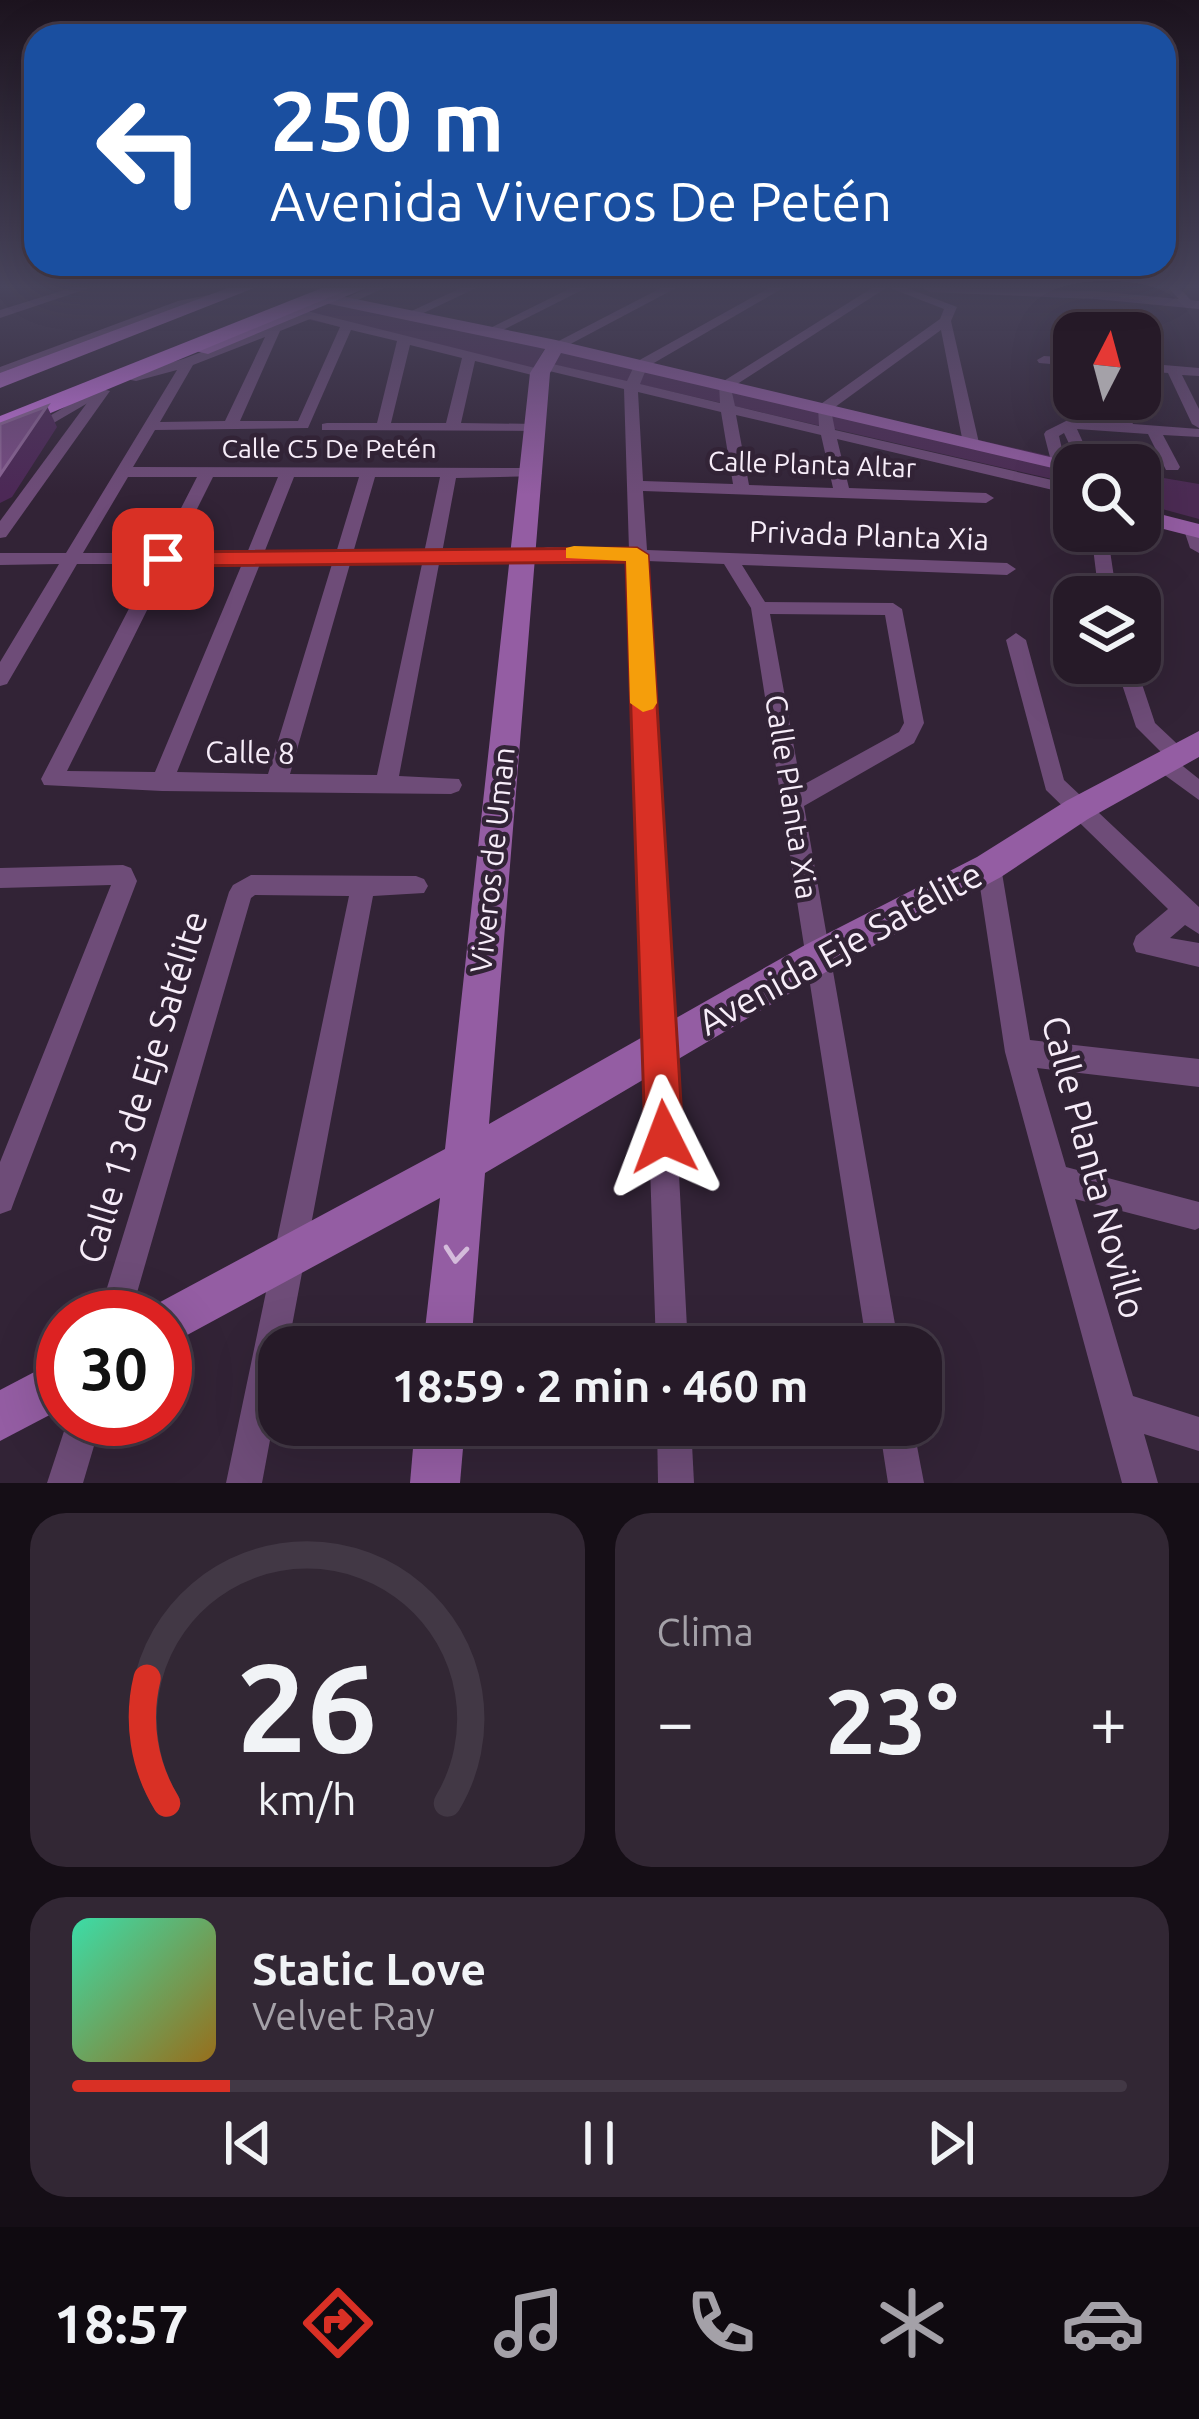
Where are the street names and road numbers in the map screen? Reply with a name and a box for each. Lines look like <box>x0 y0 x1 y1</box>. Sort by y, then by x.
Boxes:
street label: Calle C5 De Petén <box>221 433 437 463</box>
street label: Calle Planta Altar <box>707 445 917 483</box>
street label: Privada Planta Xia <box>748 514 990 556</box>
street label: Calle Planta Xia <box>759 692 825 902</box>
street label: Calle 8 <box>205 734 295 770</box>
street label: Viveros de Uman <box>463 745 521 975</box>
street label: Avenida Eje Satélite <box>691 853 989 1043</box>
street label: Calle 13 de Eje Satélite <box>68 906 215 1268</box>
street label: Calle Planta Novillo <box>1034 1011 1155 1323</box>

